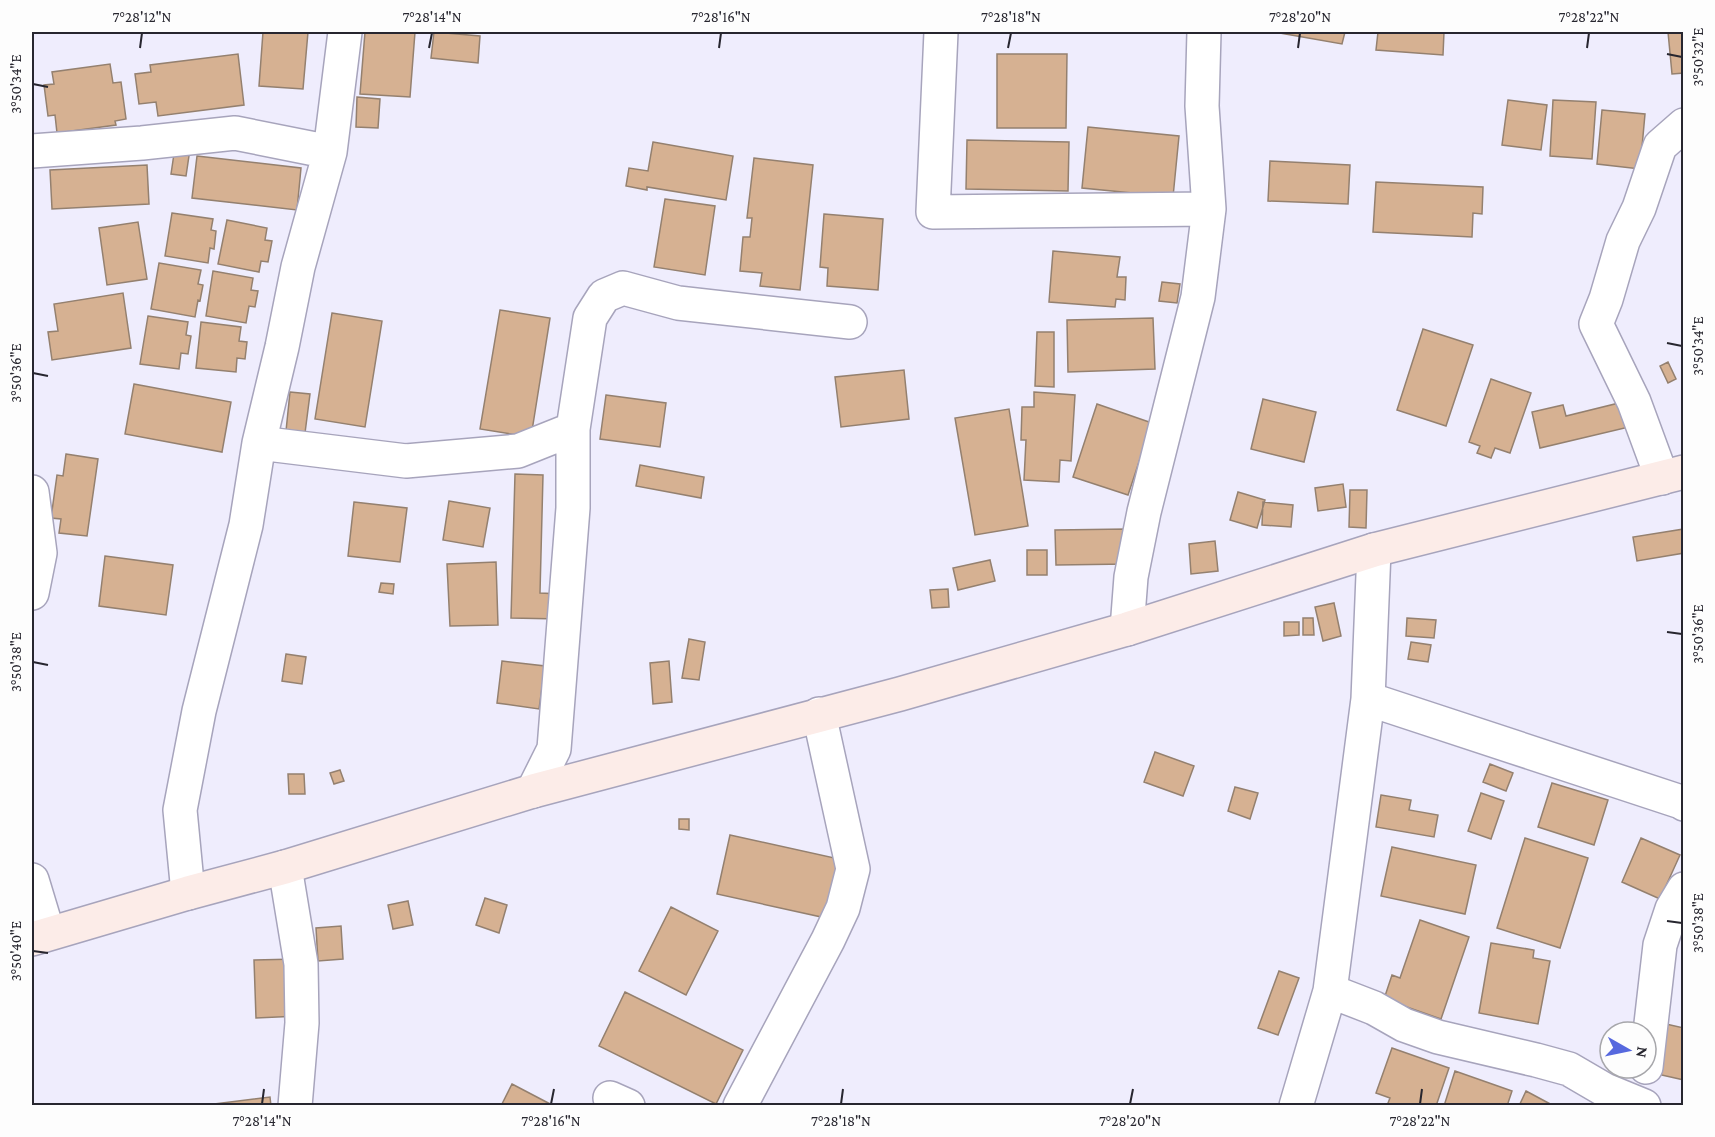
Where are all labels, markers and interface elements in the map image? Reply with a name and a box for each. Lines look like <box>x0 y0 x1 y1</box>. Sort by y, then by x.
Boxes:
text: 7°28'12"N <box>113 9 172 25</box>
text: 7°28'14"N <box>402 9 462 25</box>
text: 7°28'16"N <box>691 9 751 25</box>
text: 7°28'18"N <box>981 9 1041 25</box>
text: 7°28'20"N <box>1269 9 1331 25</box>
text: 7°28'22"N <box>1559 9 1620 25</box>
text: 3°50'32"E <box>1690 28 1706 86</box>
text: 3°50'34"E <box>8 54 24 114</box>
text: 3°50'34"E <box>1690 316 1706 376</box>
text: 3°50'36"E <box>8 343 24 403</box>
text: 3°50'36"E <box>1690 604 1706 664</box>
text: 3°50'38"E <box>8 632 24 692</box>
text: 3°50'38"E <box>1690 893 1706 953</box>
text: 3°50'40"E <box>8 921 24 981</box>
north arrow <box>1598 1020 1658 1080</box>
text: N <box>1633 1046 1652 1059</box>
text: 7°28'14"N <box>232 1113 292 1129</box>
text: 7°28'16"N <box>521 1113 581 1129</box>
text: 7°28'18"N <box>811 1113 871 1129</box>
text: 7°28'20"N <box>1099 1113 1161 1129</box>
text: 7°28'22"N <box>1390 1113 1451 1129</box>

